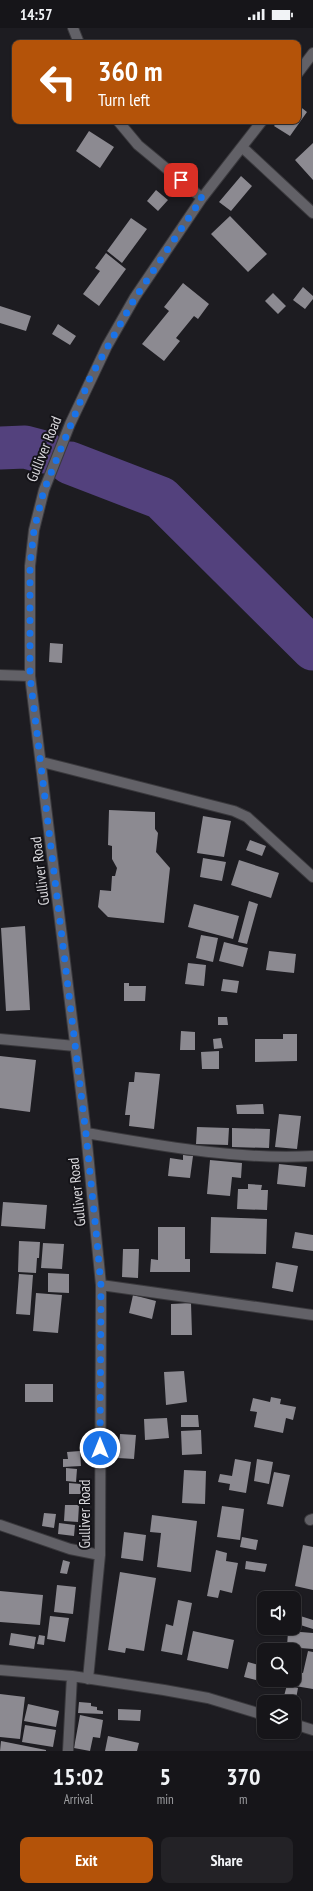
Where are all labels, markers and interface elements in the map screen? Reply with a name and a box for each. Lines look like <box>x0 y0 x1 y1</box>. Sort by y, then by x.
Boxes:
text: 14:57 <box>20 5 52 24</box>
text: 360 m <box>98 52 162 89</box>
icon: left <box>32 56 84 108</box>
text: Turn left <box>98 88 150 111</box>
pin <box>164 163 198 197</box>
icon: arrive <box>170 169 192 191</box>
street label: Gulliver Road <box>22 413 65 484</box>
street label: Gulliver Road <box>26 836 53 906</box>
street label: Gulliver Road <box>63 1157 90 1227</box>
position arrow <box>79 1427 121 1469</box>
street label: Gulliver Road <box>75 1479 94 1549</box>
map controls <box>257 1591 301 1739</box>
button: sound <box>257 1591 301 1635</box>
button: search <box>257 1643 301 1687</box>
button: layers <box>257 1695 301 1739</box>
text: 15:02 <box>52 1761 104 1792</box>
text: 5 <box>159 1761 171 1792</box>
text: 370 <box>226 1761 261 1792</box>
text: Arrival <box>64 1791 93 1808</box>
text: min <box>157 1791 174 1808</box>
text: m <box>239 1791 248 1808</box>
button: Exit <box>20 1837 153 1883</box>
button: Share <box>161 1837 293 1883</box>

